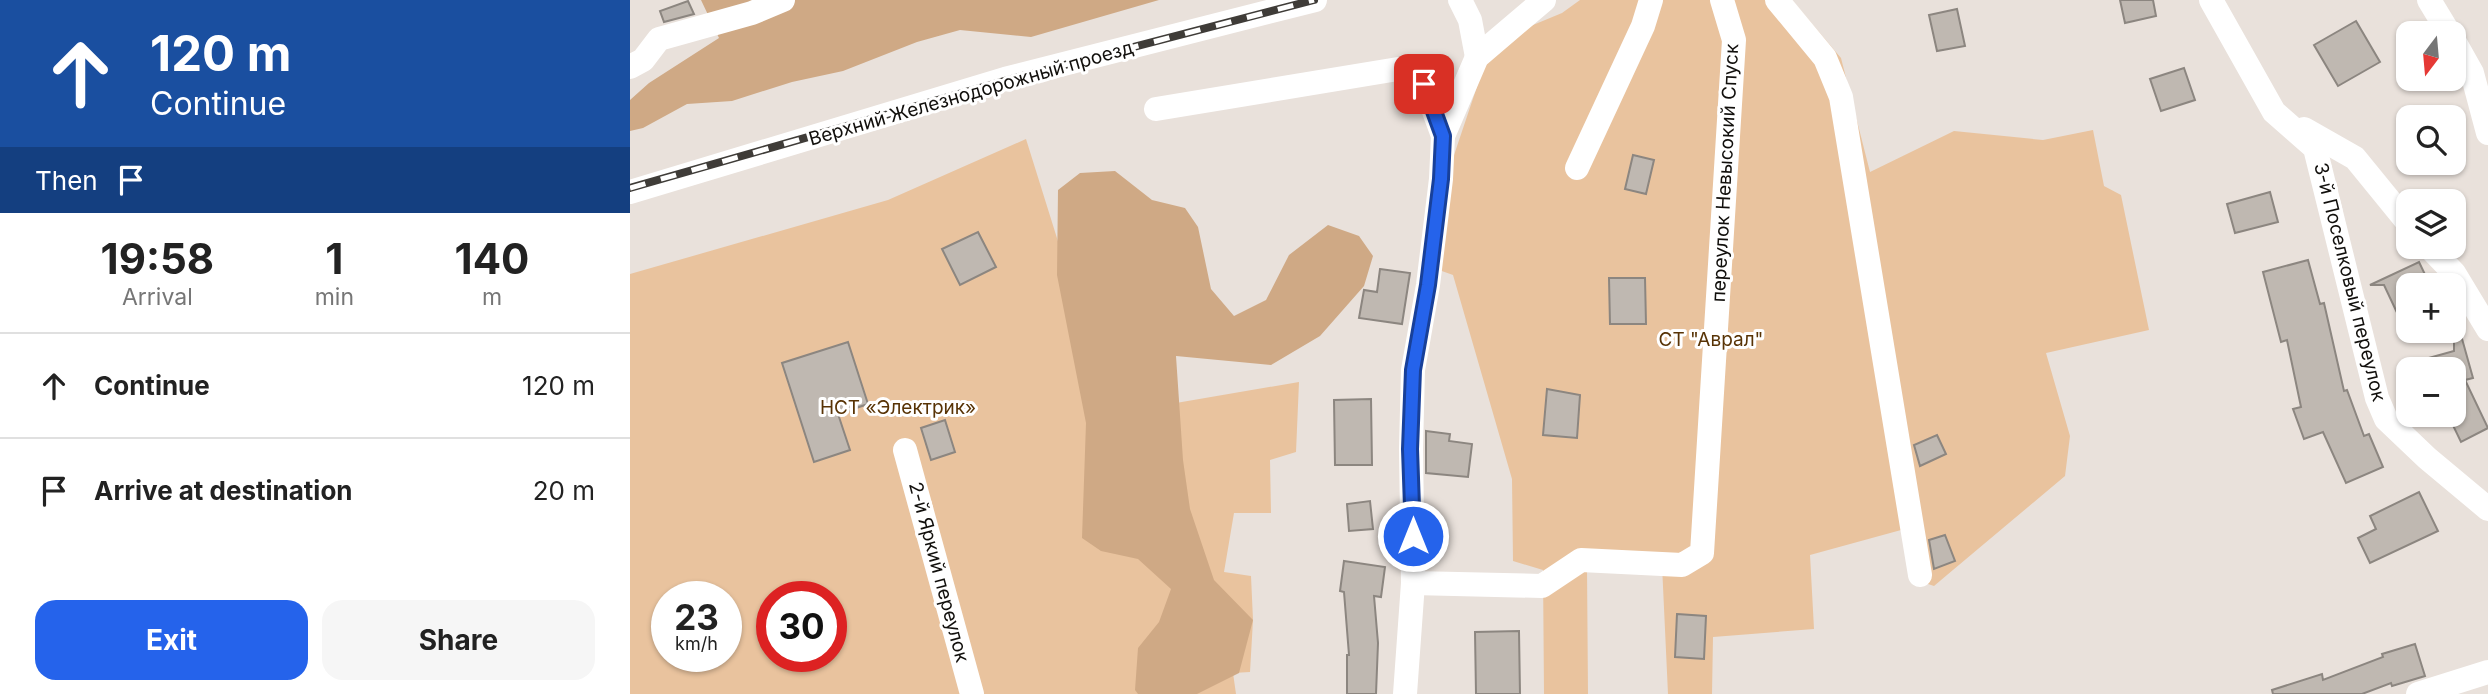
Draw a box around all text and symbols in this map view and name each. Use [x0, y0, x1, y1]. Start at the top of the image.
north arrow [2396, 21, 2466, 91]
map controls [2396, 21, 2466, 427]
text: 120 m [150, 24, 291, 83]
icon: ahead [35, 28, 126, 119]
street label: Верхний Железнодорожный проезд [806, 36, 1136, 150]
street label: переулок Невысокий Спуск [1707, 42, 1743, 303]
pin [1394, 54, 1454, 114]
icon: arrive [1405, 65, 1443, 103]
text: Continue [150, 84, 286, 123]
button: search [2396, 105, 2466, 175]
street label: 3-й Поселковый переулок [2309, 160, 2391, 404]
icon: arrive [112, 161, 150, 199]
text: Then [35, 165, 98, 196]
button: layers [2396, 189, 2466, 259]
text: 19:58 [101, 233, 214, 284]
text: 1 [325, 233, 343, 284]
text: 140 [455, 233, 529, 284]
button: + [2396, 273, 2466, 343]
text: Arrival [122, 283, 193, 311]
text: min [315, 283, 354, 311]
text: m [482, 283, 502, 311]
park label: СТ "Аврал" [1659, 328, 1763, 351]
button: − [2396, 357, 2466, 427]
icon: ahead [35, 367, 73, 405]
text: Continue [94, 370, 210, 401]
text: 120 m [522, 370, 595, 401]
park label: НСТ «Электрик» [820, 396, 976, 419]
icon: arrive [35, 472, 73, 510]
text: Arrive at destination [94, 475, 353, 506]
text: 20 m [533, 475, 595, 506]
street label: 2-й Яркий переулок [904, 479, 974, 665]
position arrow [1376, 499, 1450, 573]
speed limit sign: 30 [756, 581, 847, 672]
text: 23 [674, 596, 719, 638]
button: Exit [35, 600, 308, 680]
button: Share [322, 600, 595, 680]
text: km/h [675, 633, 718, 654]

